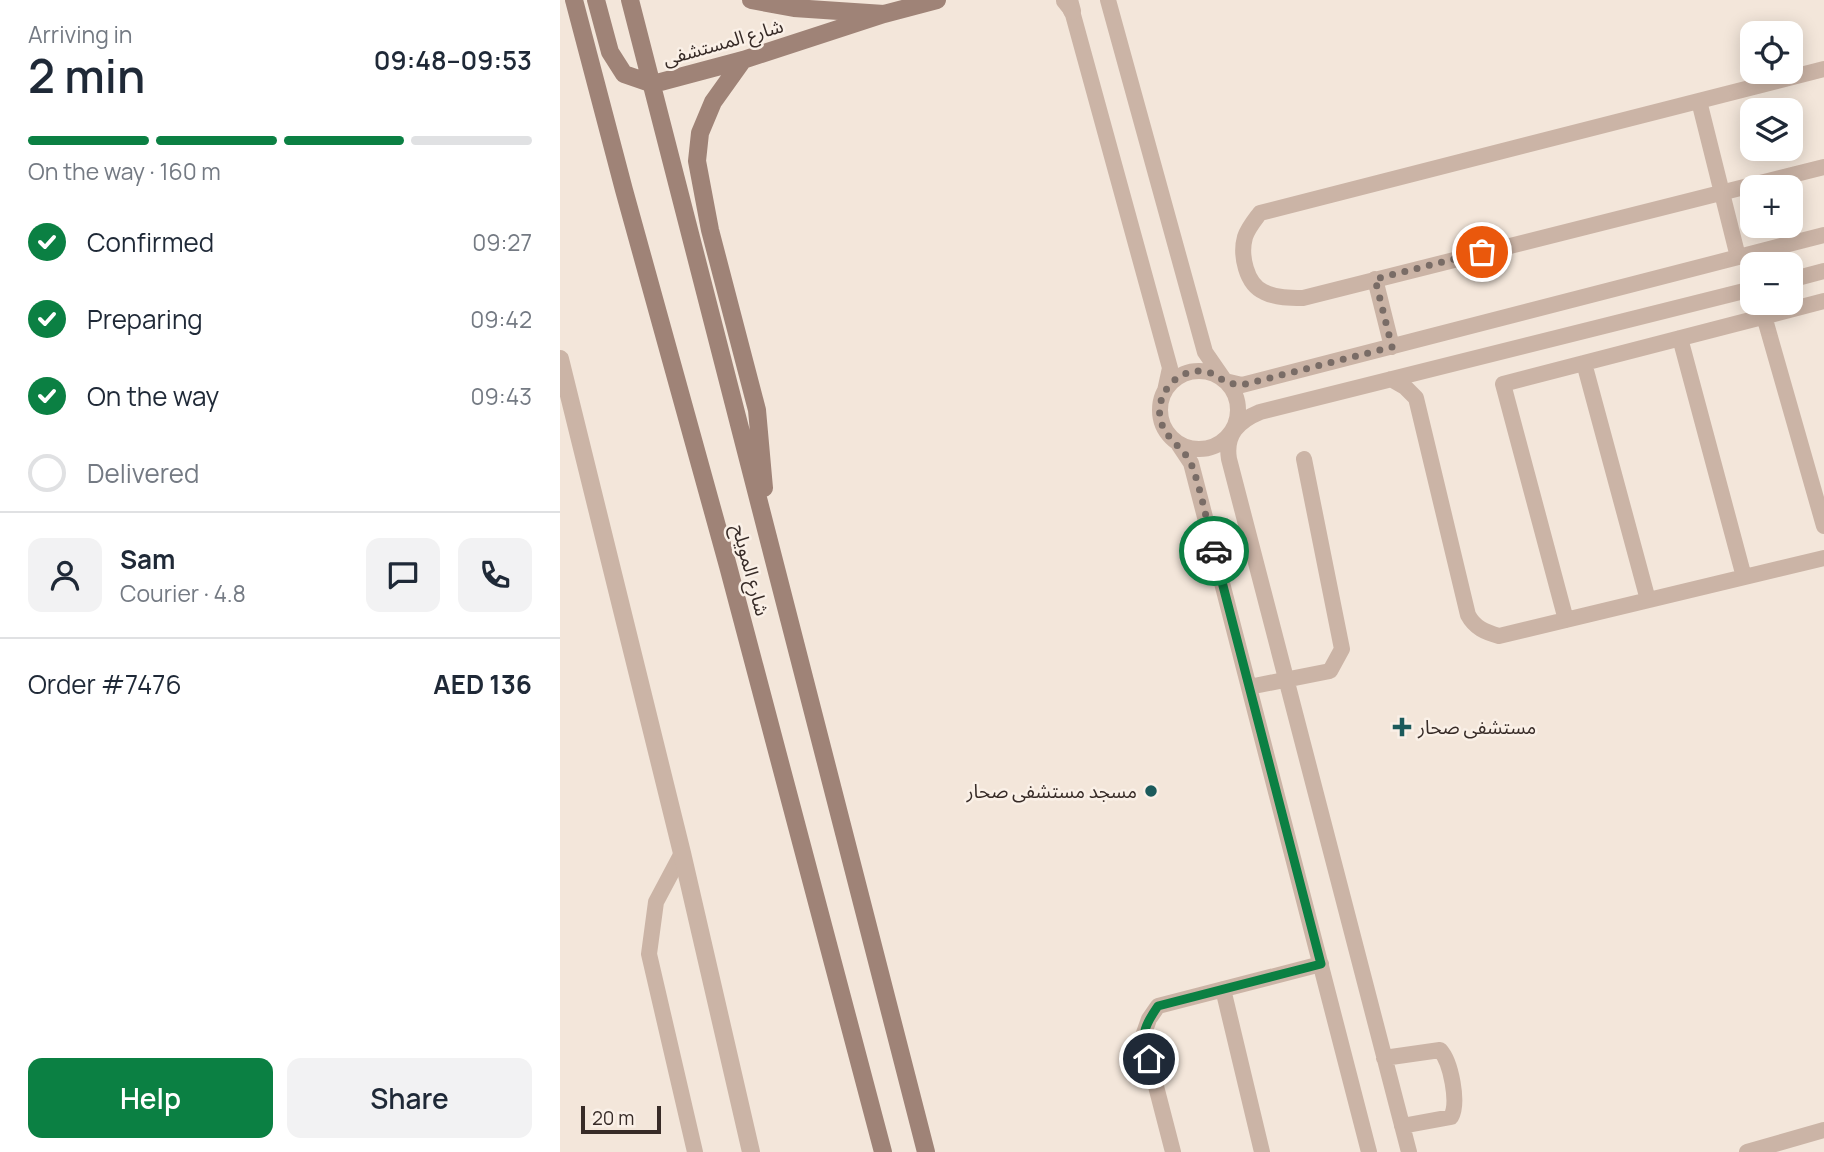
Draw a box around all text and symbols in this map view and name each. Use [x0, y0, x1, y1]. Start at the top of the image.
street label: شارع المستشفى [660, 12, 786, 73]
text: Arriving in [28, 18, 133, 50]
map controls [1740, 21, 1803, 315]
button: locate [1740, 21, 1803, 84]
text: 09:48–09:53 [374, 42, 532, 78]
text: 2 min [28, 44, 145, 107]
button: layers [1740, 98, 1803, 161]
text: On the way · 160 m [28, 155, 221, 187]
button: + [1740, 175, 1803, 238]
pin [1452, 222, 1512, 282]
icon: check [28, 223, 66, 261]
text: Confirmed [87, 224, 214, 260]
text: 09:27 [472, 226, 532, 258]
icon: bag [1463, 233, 1501, 271]
button: − [1740, 252, 1803, 315]
icon: check [28, 300, 66, 338]
text: Preparing [87, 301, 203, 337]
text: 09:42 [470, 303, 532, 335]
icon: check [28, 377, 66, 415]
text: On the way [87, 378, 219, 414]
text: 09:43 [471, 380, 532, 412]
text: Delivered [87, 455, 199, 491]
courier [1179, 516, 1249, 586]
street label: شارع المويلح [724, 521, 776, 619]
icon: car [1195, 532, 1233, 570]
button: person [28, 538, 102, 612]
button: chat [366, 538, 440, 612]
button: phone [458, 538, 532, 612]
text: Sam [120, 541, 175, 577]
text: Courier · 4.8 [120, 577, 246, 609]
text: Order #7476 [28, 666, 182, 702]
text: AED 136 [433, 666, 532, 702]
place label: مستشفى صحار [1417, 714, 1536, 740]
marker: مستشفى صحار [1392, 717, 1412, 737]
place label: مسجد مستشفى صحار [966, 778, 1137, 804]
marker: مسجد مستشفى صحار [1143, 783, 1159, 799]
pin [1119, 1029, 1179, 1089]
icon: home [1130, 1040, 1168, 1078]
button: Help [28, 1058, 273, 1138]
button: Share [287, 1058, 532, 1138]
scale bar [581, 1103, 662, 1135]
text: 20 m [592, 1105, 634, 1131]

